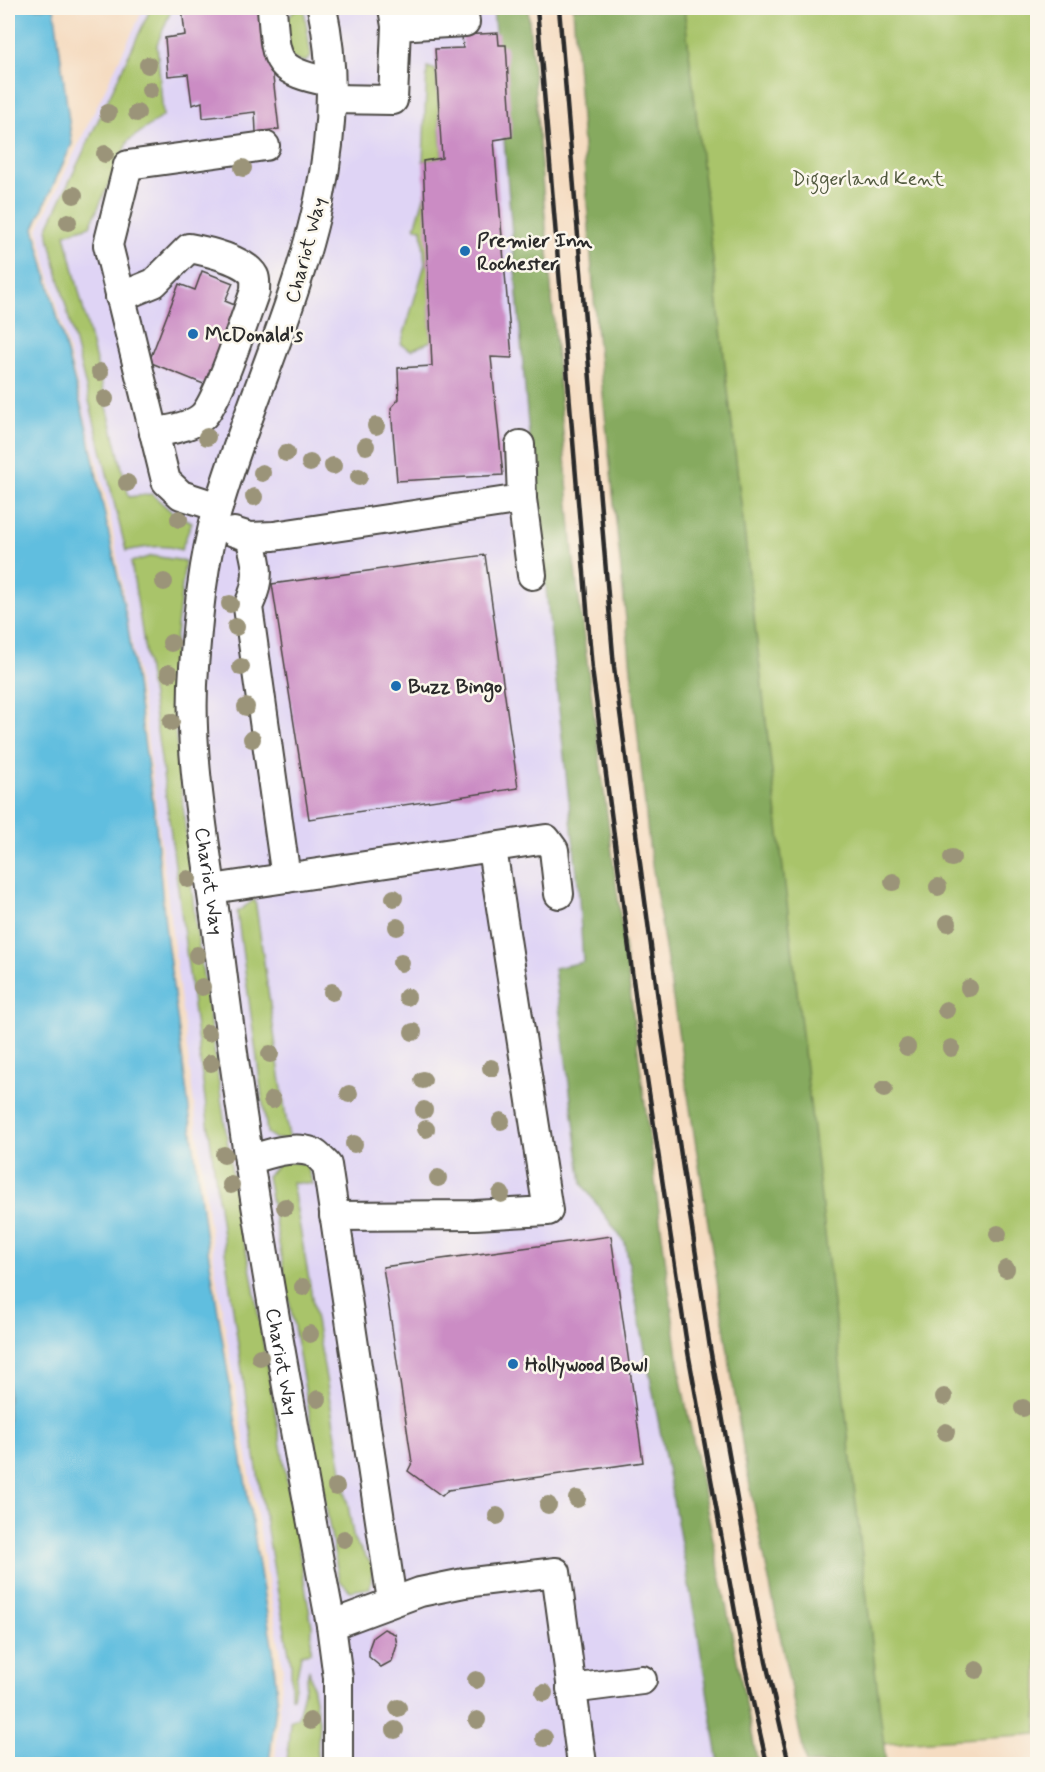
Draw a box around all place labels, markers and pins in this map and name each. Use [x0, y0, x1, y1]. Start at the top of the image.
place label: Premier Inn Rochester [477, 228, 593, 278]
marker: Premier Inn Rochester [458, 244, 472, 258]
place label: McDonald's [205, 322, 303, 349]
marker: McDonald's [186, 327, 200, 341]
place label: Buzz Bingo [408, 674, 502, 703]
marker: Buzz Bingo [389, 679, 403, 693]
place label: Hollywood Bowl [525, 1352, 647, 1379]
marker: Hollywood Bowl [506, 1357, 520, 1371]

